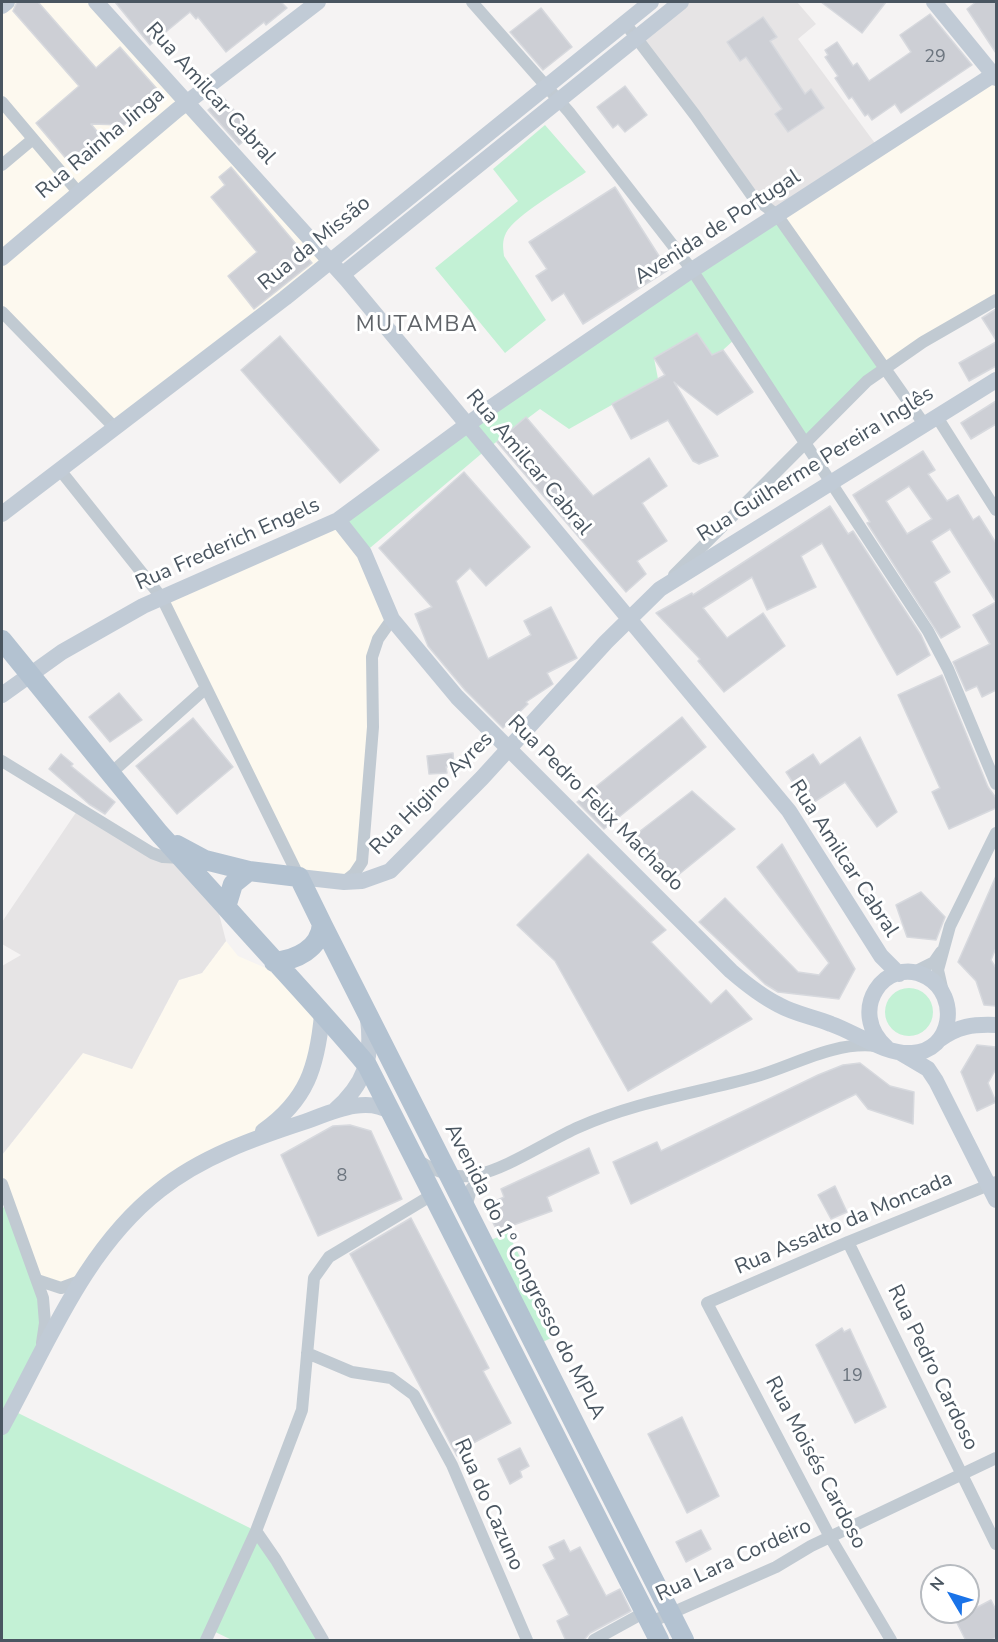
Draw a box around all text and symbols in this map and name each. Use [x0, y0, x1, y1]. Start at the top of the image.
street label: Rua Amilcar Cabral [140, 18, 280, 170]
house number: 29 [924, 47, 946, 69]
street label: Rua Rainha Jinga [32, 83, 170, 205]
street label: Avenida de Portugal [630, 165, 806, 291]
street label: Rua da Missão [254, 191, 376, 297]
district label: MUTAMBA [356, 313, 478, 339]
street label: Rua Guilherme Pereira Inglês [693, 382, 939, 548]
street label: Rua Amilcar Cabral [460, 385, 596, 541]
street label: Rua Frederich Engels [132, 493, 324, 597]
street label: Rua Pedro Felix Machado [502, 711, 688, 897]
street label: Rua Higino Ayres [365, 727, 499, 861]
street label: Rua Amilcar Cabral [783, 776, 903, 942]
street label: Avenida do 1º Congresso do MPLA [438, 1120, 610, 1424]
house number: 8 [337, 1166, 347, 1188]
street label: Rua Assalto da Moncada [732, 1167, 956, 1281]
street label: Rua Pedro Cardoso [881, 1281, 983, 1455]
house number: 19 [841, 1366, 863, 1388]
street label: Rua Moisés Cardoso [759, 1372, 871, 1554]
street label: Rua do Cazuno [448, 1435, 528, 1575]
street label: Rua Lara Cordeiro [652, 1514, 816, 1608]
north arrow [920, 1564, 980, 1624]
text: N [925, 1573, 950, 1596]

